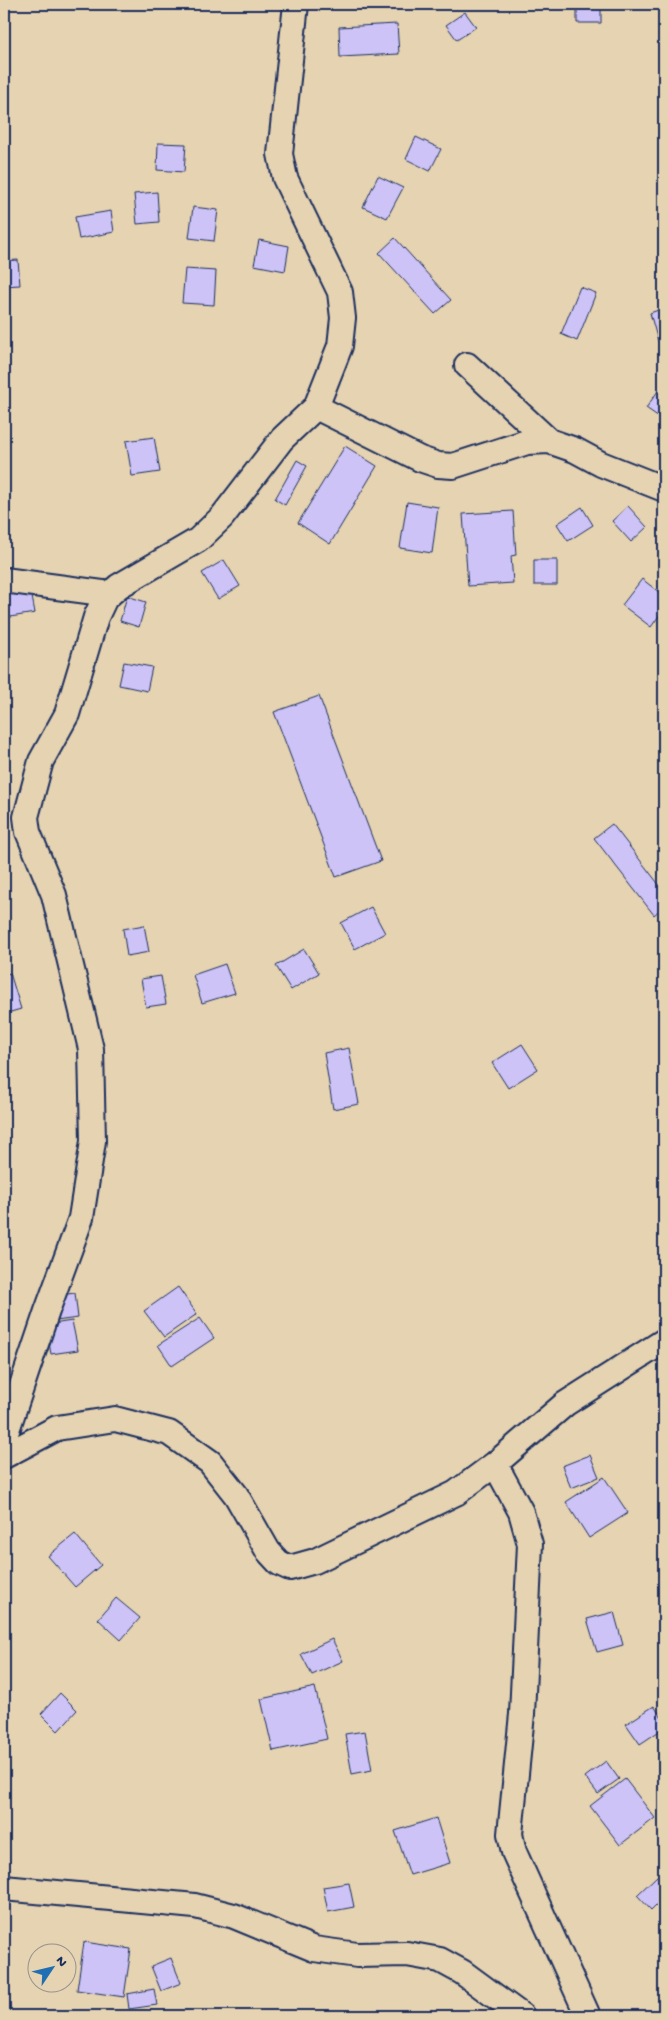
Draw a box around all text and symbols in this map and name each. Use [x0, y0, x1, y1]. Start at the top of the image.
north arrow [28, 1942, 78, 1992]
text: N [51, 1953, 70, 1971]

